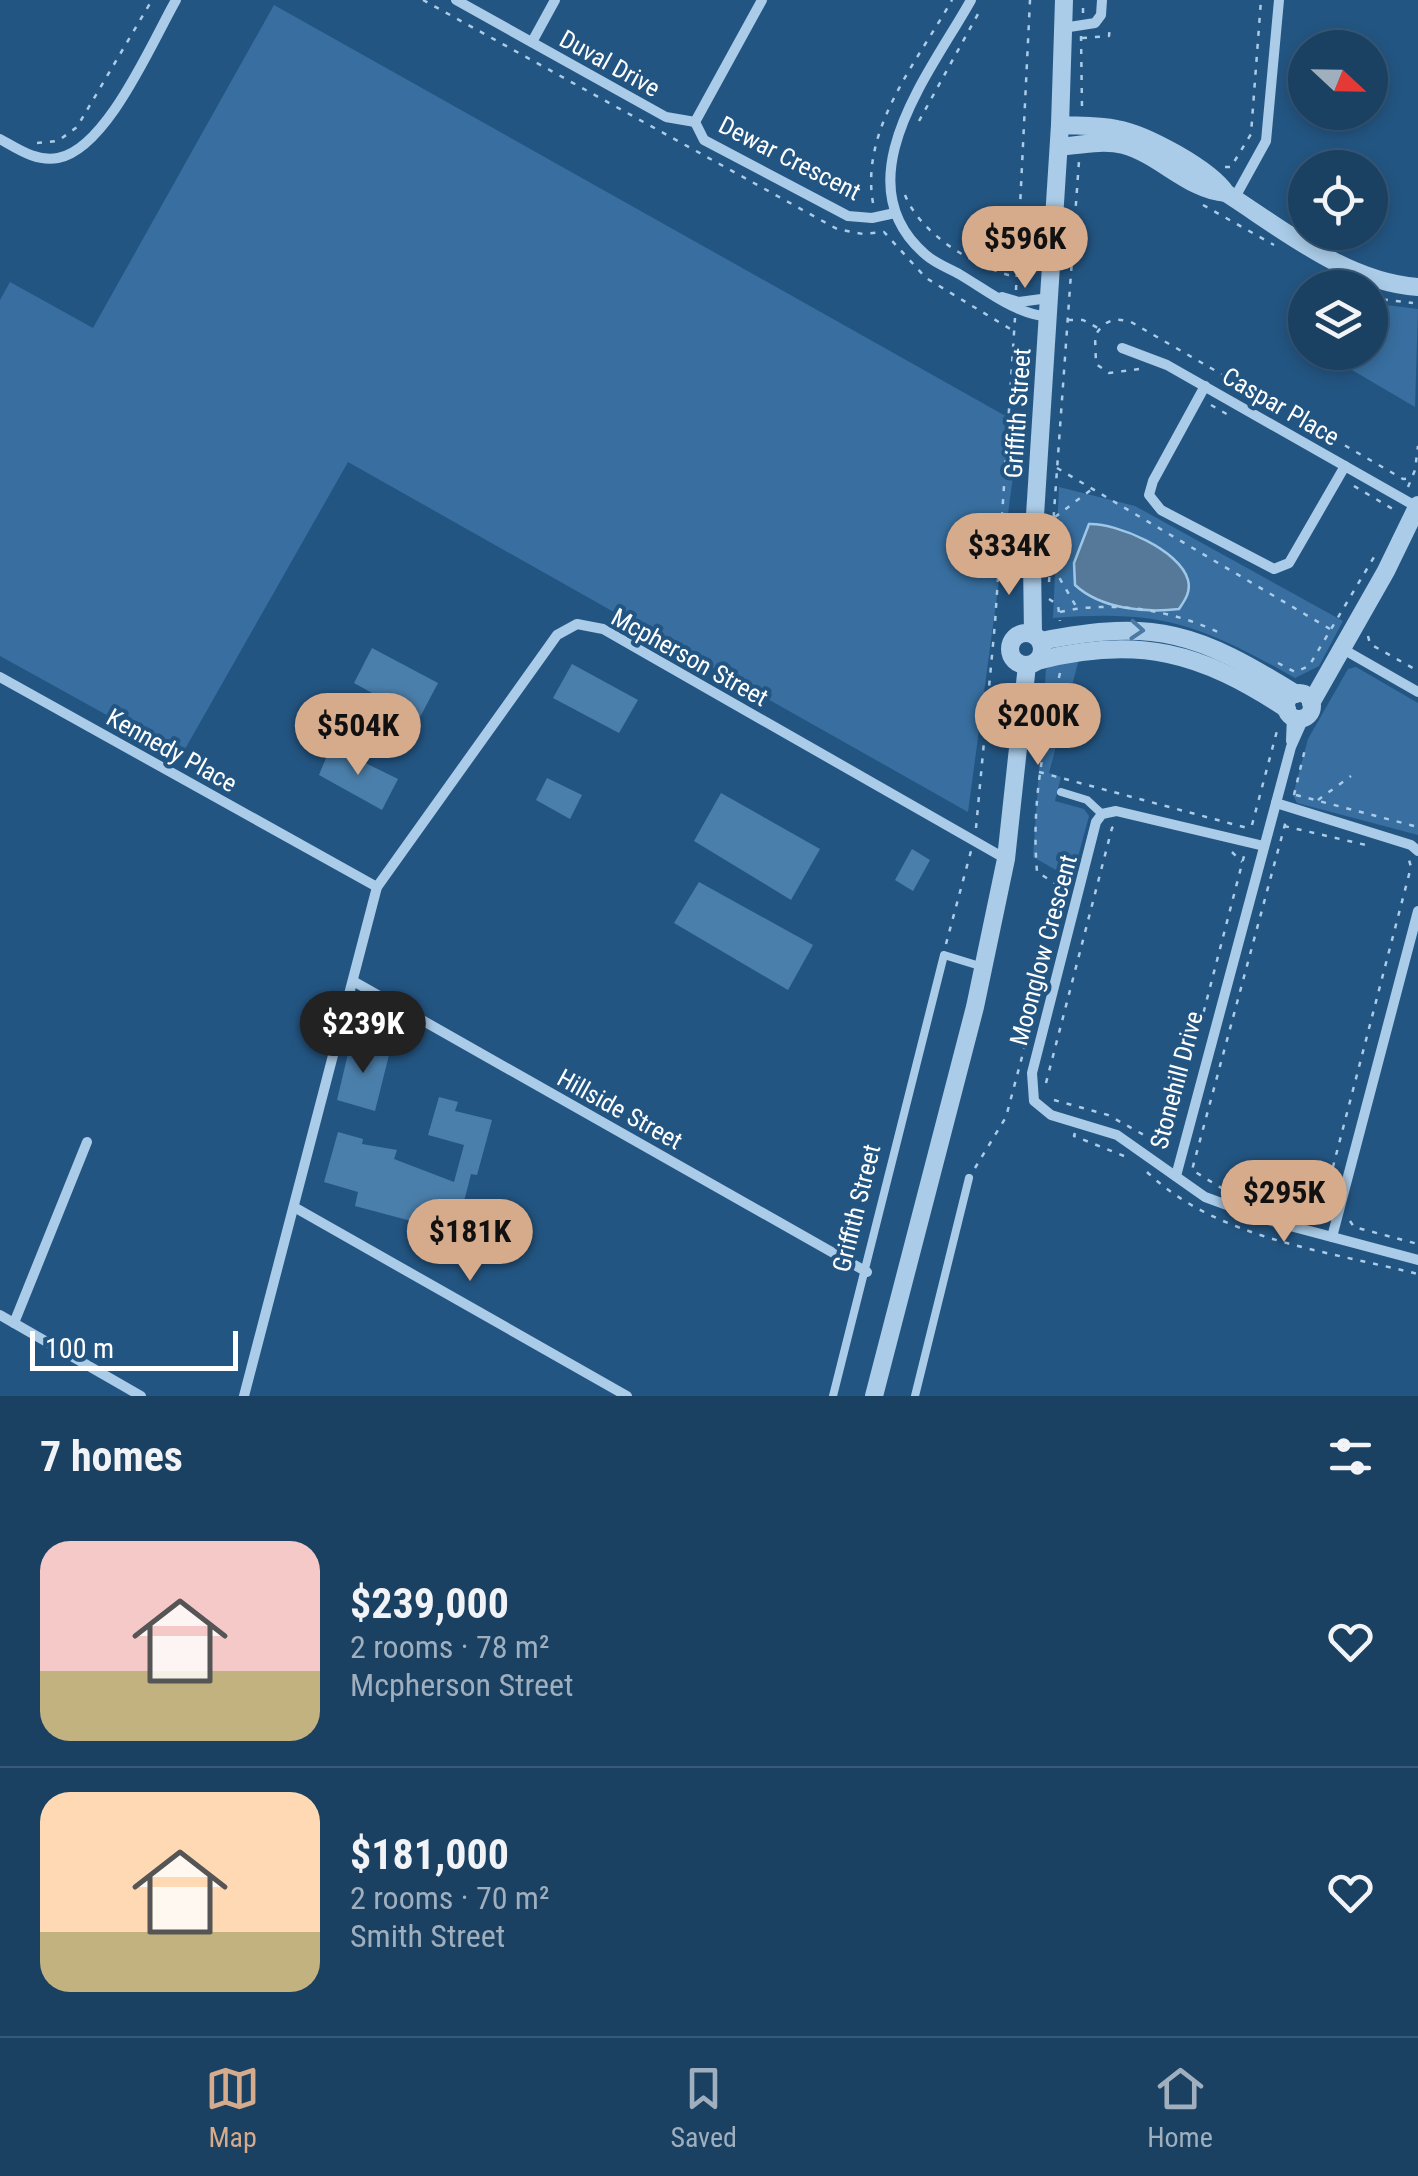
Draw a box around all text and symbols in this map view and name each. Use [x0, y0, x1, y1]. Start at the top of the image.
street label: Duval Drive [555, 24, 665, 103]
north arrow [1288, 30, 1388, 130]
map controls [1288, 30, 1388, 370]
street label: Dewar Crescent [714, 110, 865, 207]
button: locate [1288, 150, 1388, 250]
pin: $596K [955, 206, 1095, 291]
text: $596K [984, 219, 1066, 257]
button: layers [1288, 270, 1388, 370]
street label: Griffith Street [998, 347, 1037, 479]
street label: Caspar Place [1217, 361, 1344, 452]
pin: $334K [939, 513, 1079, 598]
text: $334K [968, 526, 1050, 564]
street label: Mcpherson Street [606, 602, 773, 712]
one-way arrow [1130, 619, 1146, 640]
pin: $200K [968, 683, 1108, 768]
pin: $504K [288, 693, 428, 778]
text: $200K [997, 696, 1079, 734]
street label: Kennedy Place [102, 703, 242, 798]
text: $504K [317, 706, 399, 744]
street label: Moonglow Crescent [1004, 852, 1083, 1049]
pin: $239K [293, 991, 433, 1076]
text: $239K [322, 1004, 404, 1042]
street label: Stonehill Drive [1144, 1008, 1209, 1152]
street label: Hillside Street [552, 1063, 687, 1156]
street label: Griffith Street [827, 1141, 886, 1275]
pin: $295K [1214, 1160, 1354, 1245]
text: $295K [1243, 1173, 1325, 1211]
pin: $181K [400, 1199, 540, 1284]
text: $181K [429, 1212, 511, 1250]
scale bar [30, 1326, 238, 1370]
text: 100 m [45, 1332, 114, 1365]
icon: filters [1323, 1429, 1378, 1484]
text: 7 homes [40, 1432, 183, 1481]
text: $239,000 [350, 1579, 509, 1628]
icon: home [120, 1581, 240, 1701]
icon: heart [1323, 1614, 1378, 1669]
text: 2 rooms · 78 m² [350, 1628, 549, 1666]
text: Mcpherson Street [350, 1666, 573, 1704]
text: $181,000 [350, 1830, 509, 1879]
icon: home [120, 1832, 240, 1952]
icon: heart [1323, 1865, 1378, 1920]
text: 2 rooms · 70 m² [350, 1879, 549, 1917]
text: Smith Street [350, 1917, 505, 1955]
tab: Map [205, 2061, 260, 2154]
tab: Saved [670, 2061, 737, 2154]
tab: Home [1147, 2061, 1213, 2154]

